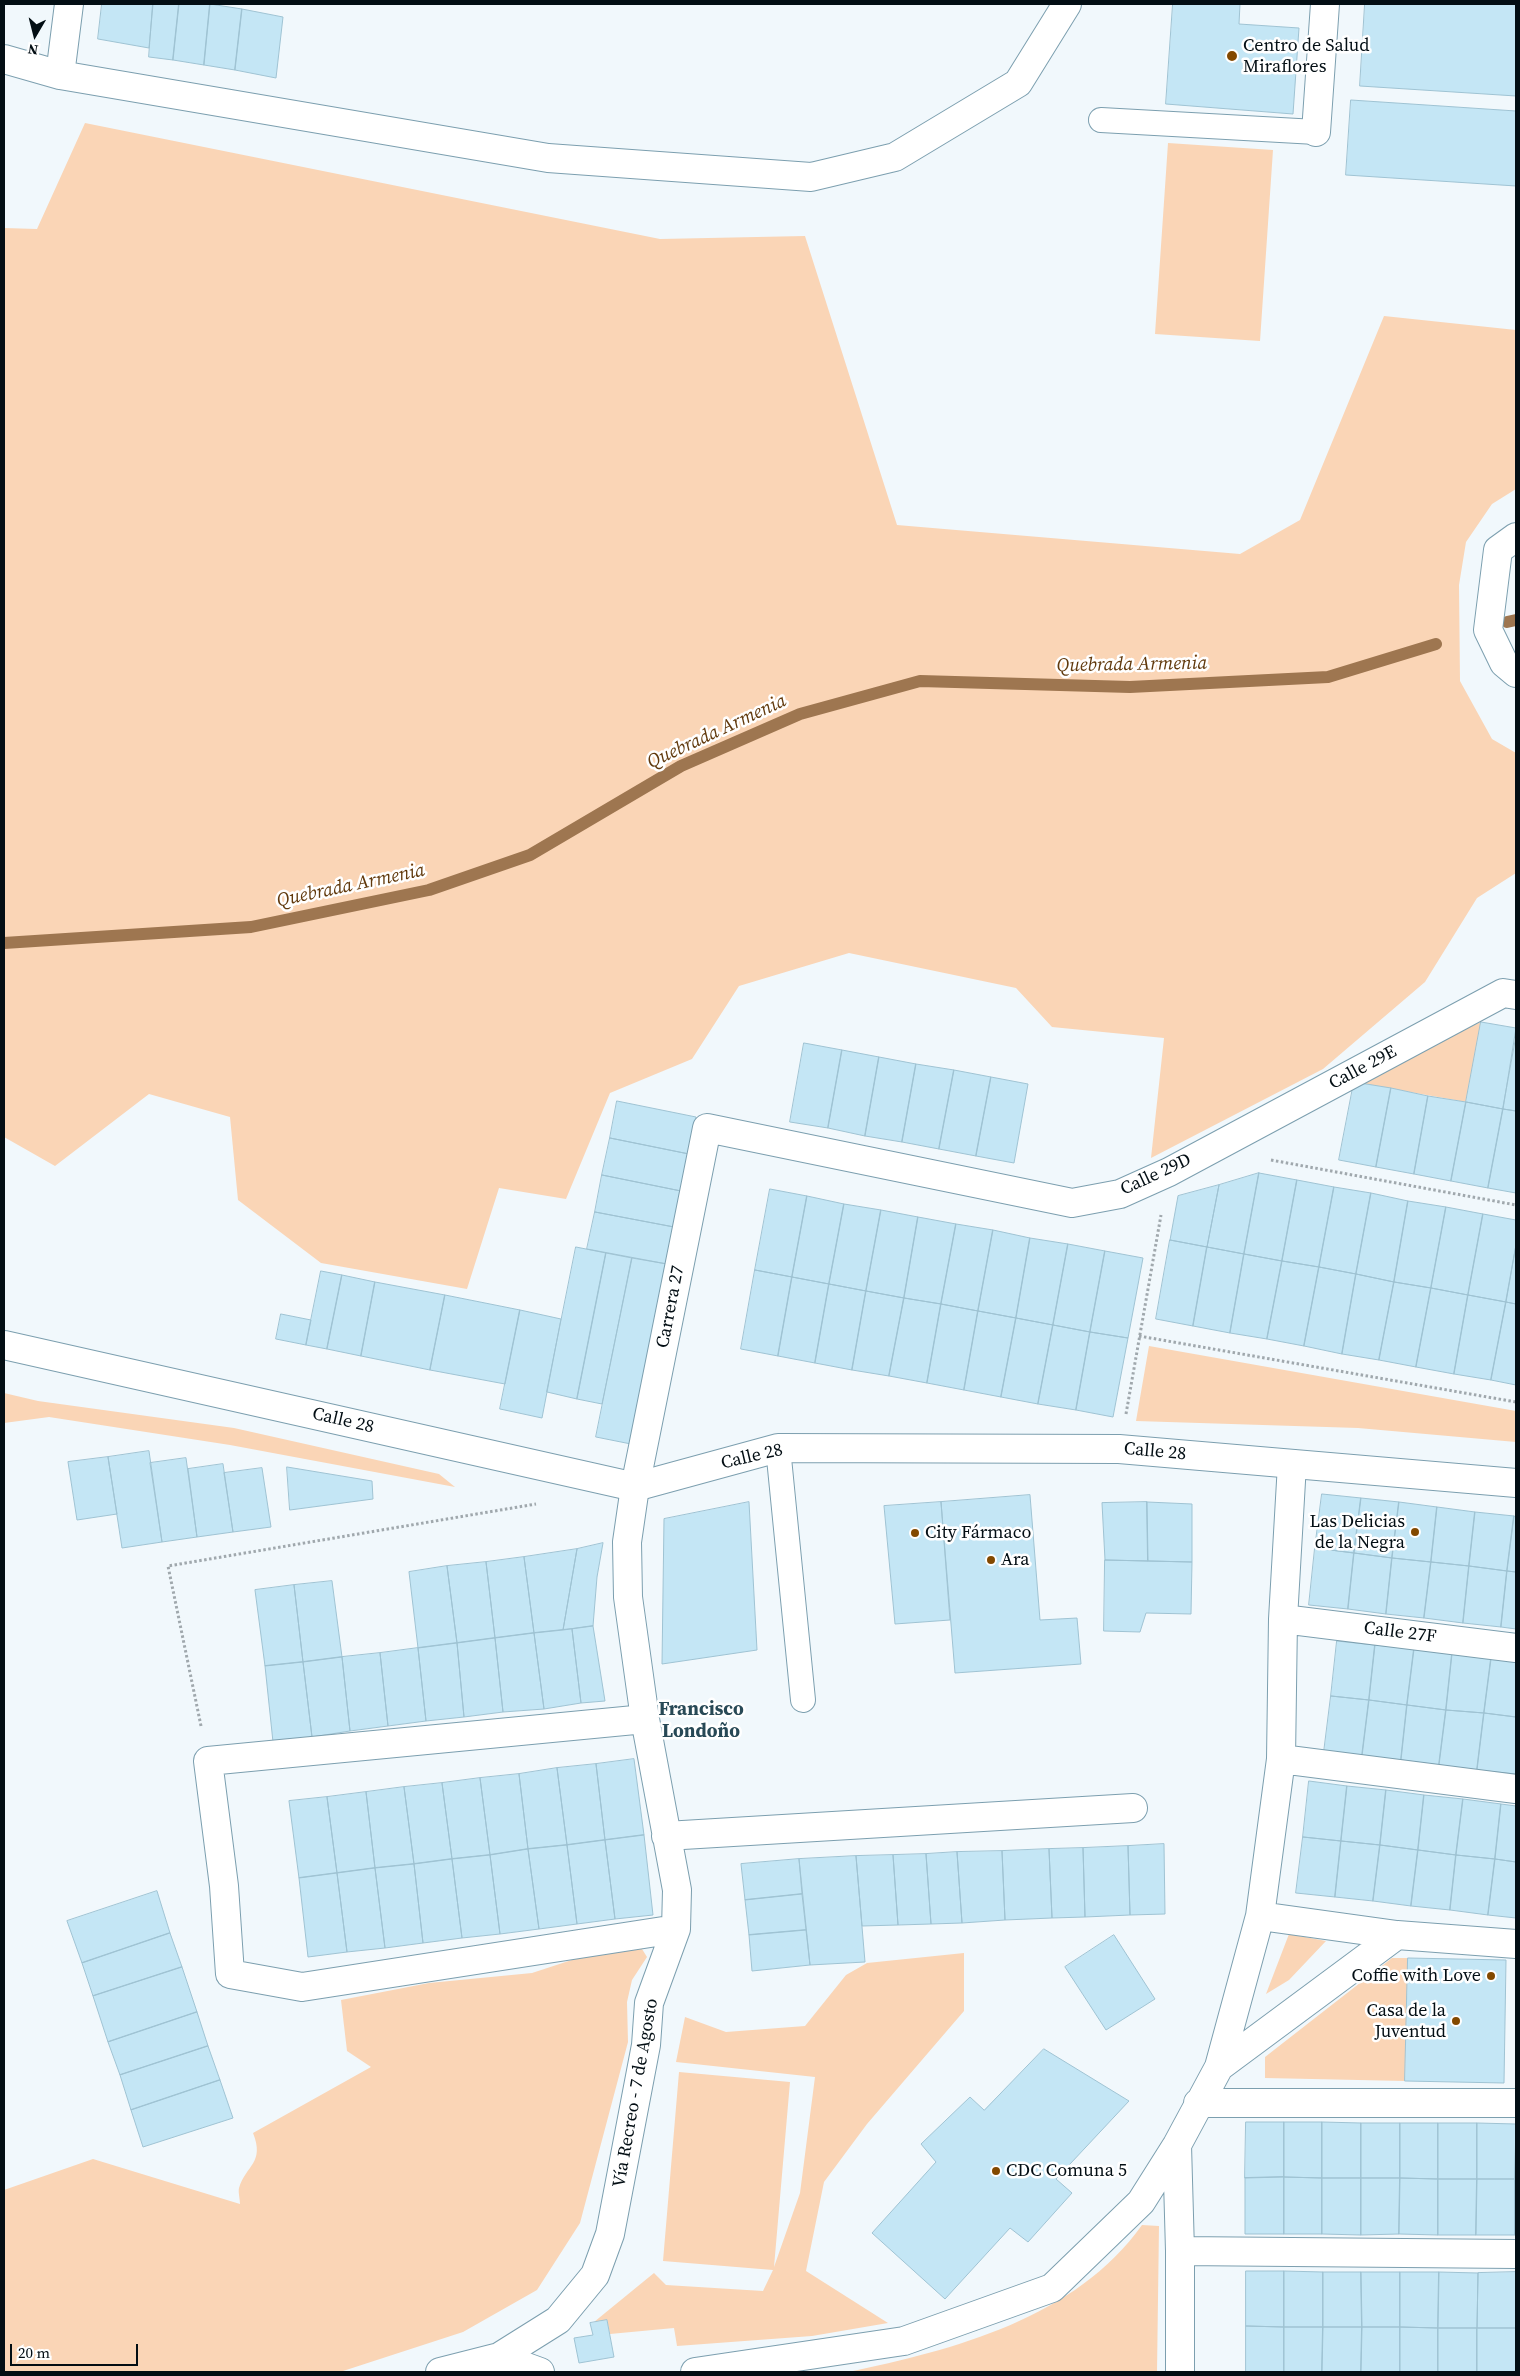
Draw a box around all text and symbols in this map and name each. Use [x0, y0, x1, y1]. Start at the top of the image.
north arrow [10, 10, 60, 60]
place label: Centro de Salud Miraflores [1243, 35, 1369, 78]
text: N [26, 39, 39, 60]
marker: Centro de Salud Miraflores [1225, 49, 1239, 63]
water label: Quebrada Armenia [1056, 652, 1208, 678]
water label: Quebrada Armenia [644, 690, 790, 774]
water label: Quebrada Armenia [275, 859, 427, 913]
street label: Calle 29E [1325, 1041, 1401, 1095]
street label: Calle 29D [1117, 1149, 1195, 1201]
street label: Carrera 27 [652, 1264, 690, 1350]
street label: Calle 28 [310, 1403, 376, 1439]
street label: Calle 28 [719, 1439, 785, 1475]
street label: Calle 28 [1123, 1439, 1187, 1465]
place label: Las Delicias de la Negra [1309, 1511, 1405, 1554]
place label: City Fármaco [925, 1522, 1031, 1544]
marker: Las Delicias de la Negra [1409, 1526, 1421, 1538]
marker: City Fármaco [909, 1527, 921, 1539]
place label: Ara [1001, 1549, 1030, 1571]
marker: Ara [985, 1554, 997, 1566]
street label: Calle 27F [1362, 1618, 1438, 1648]
district label: Francisco Londoño [658, 1699, 744, 1743]
place label: Coffie with Love [1351, 1965, 1481, 1987]
marker: Coffie with Love [1485, 1970, 1497, 1982]
street label: Vía Recreo - 7 de Agosto [609, 1997, 663, 2189]
place label: Casa de la Juventud [1366, 2000, 1446, 2042]
marker: Casa de la Juventud [1450, 2015, 1462, 2027]
place label: CDC Comuna 5 [1006, 2160, 1127, 2182]
marker: CDC Comuna 5 [990, 2165, 1002, 2177]
scale bar [12, 2334, 140, 2366]
text: 20 m [18, 2342, 50, 2363]

